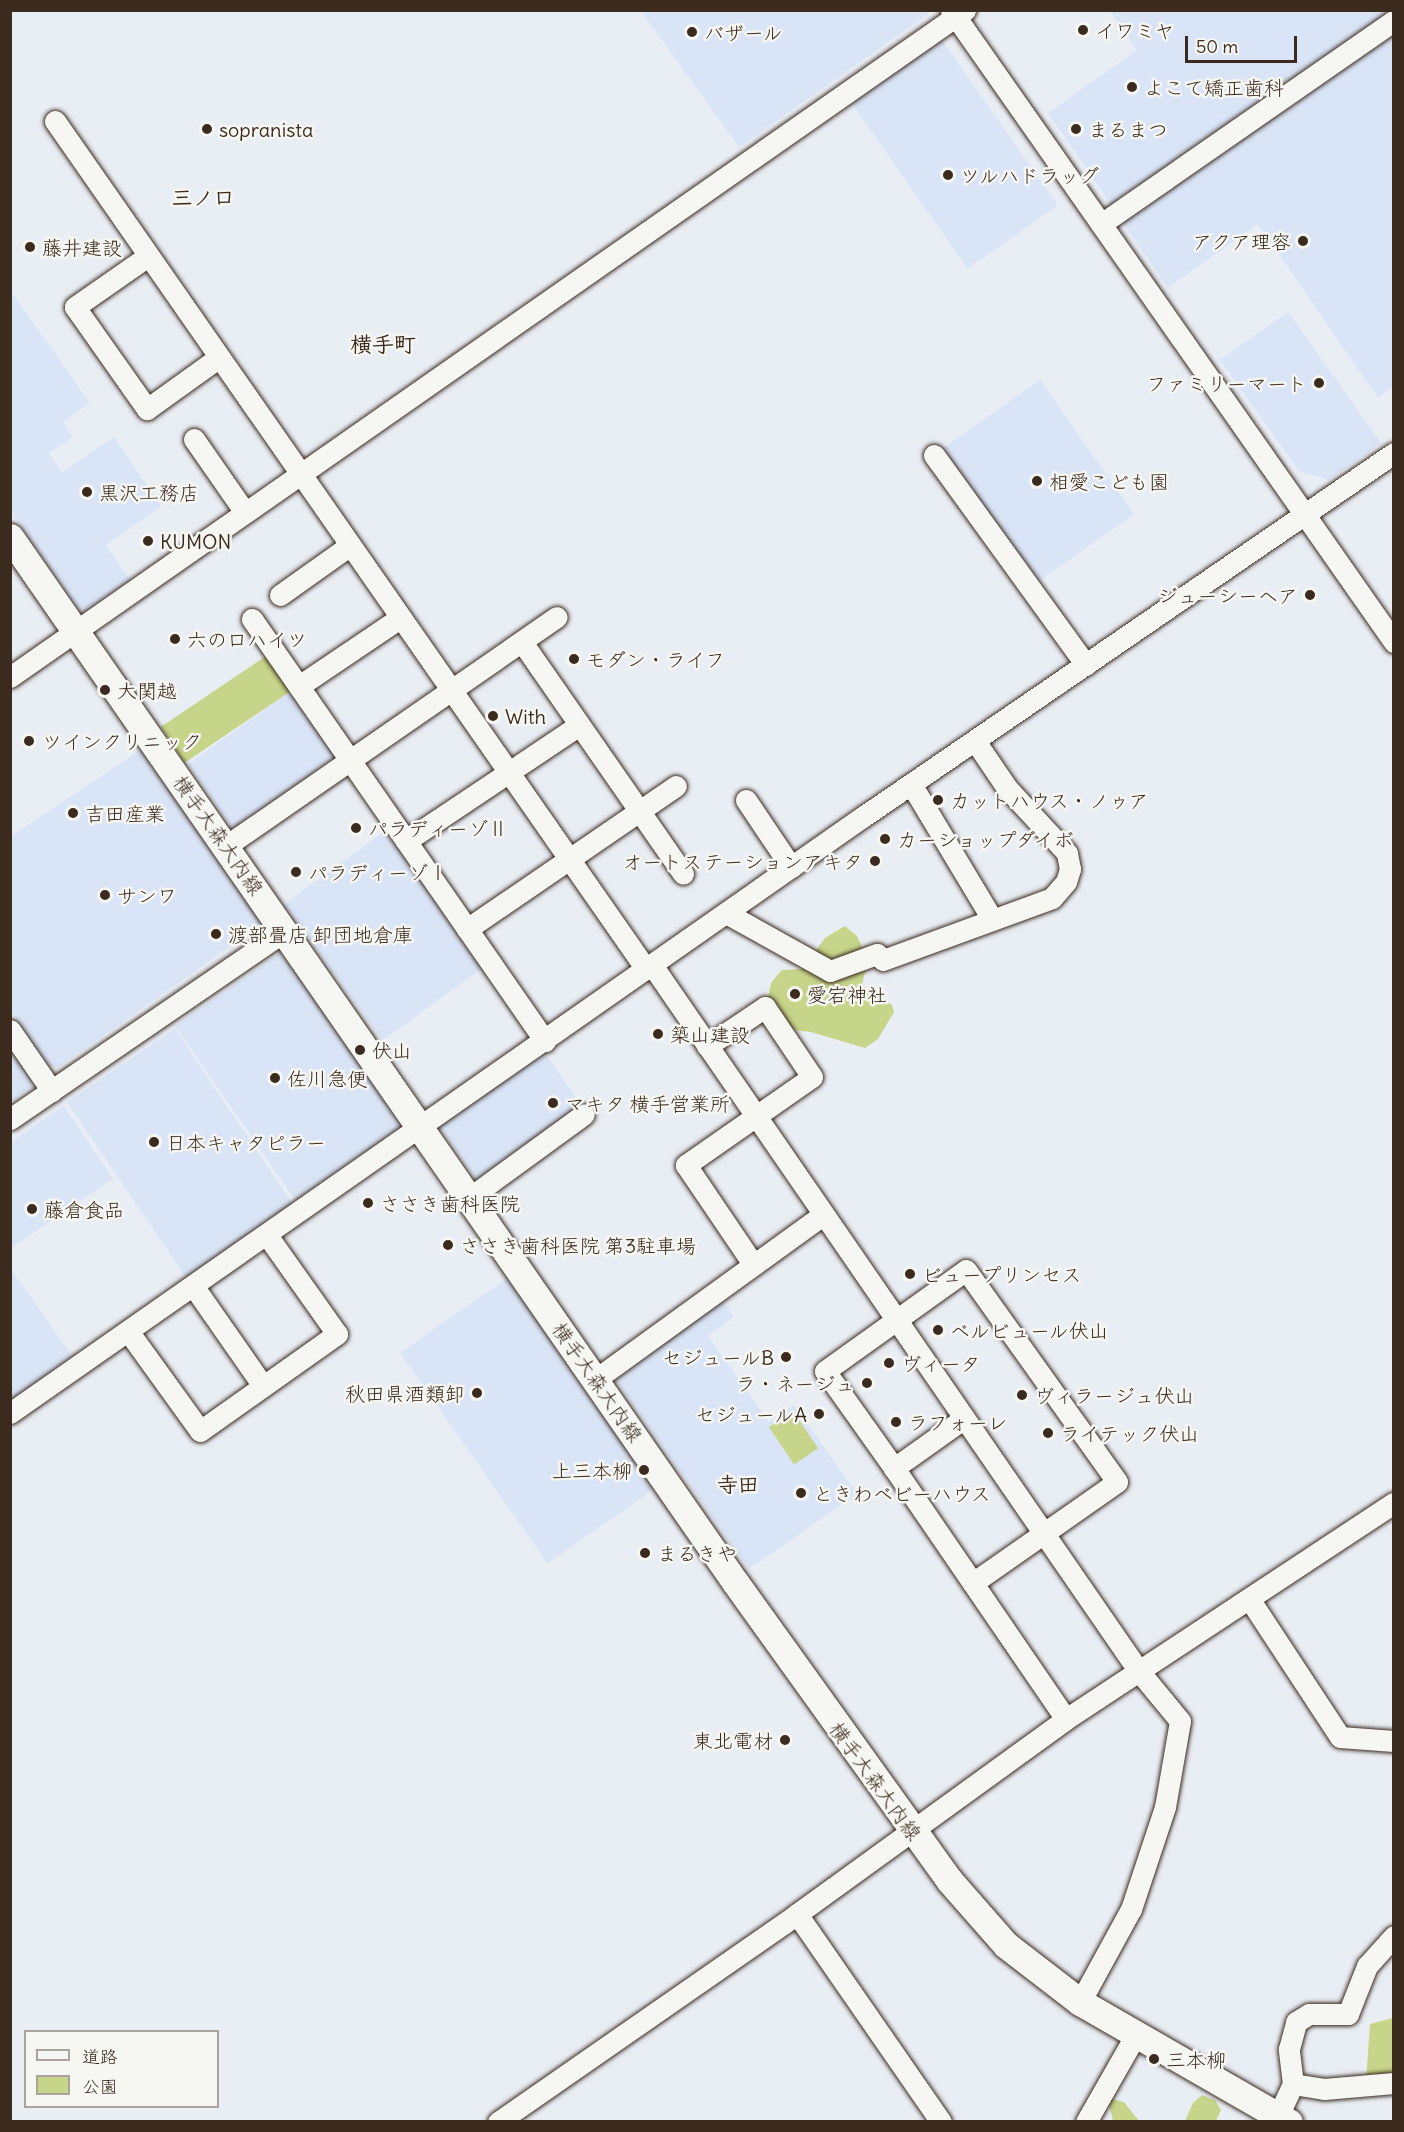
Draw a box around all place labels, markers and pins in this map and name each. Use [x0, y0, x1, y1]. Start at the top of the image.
place label: イワミヤ [1095, 18, 1175, 42]
place label: バザール [704, 20, 784, 44]
marker: イワミヤ [1076, 23, 1090, 37]
marker: バザール [685, 25, 699, 39]
place label: よこて矯正歯科 [1144, 75, 1284, 99]
marker: よこて矯正歯科 [1125, 80, 1139, 94]
place label: sopranista [219, 117, 313, 141]
place label: まるまつ [1088, 117, 1168, 141]
marker: sopranista [200, 122, 214, 136]
marker: まるまつ [1069, 122, 1083, 136]
place label: ツルハドラッグ [960, 163, 1100, 187]
marker: ツルハドラッグ [941, 168, 955, 182]
place label: アクア理容 [1191, 229, 1291, 253]
marker: アクア理容 [1296, 234, 1310, 248]
place label: 藤井建設 [42, 235, 122, 259]
marker: 藤井建設 [23, 240, 37, 254]
place label: ファミリーマート [1147, 371, 1307, 395]
marker: ファミリーマート [1312, 376, 1326, 390]
place label: 相愛こども園 [1049, 469, 1169, 493]
marker: 相愛こども園 [1030, 474, 1044, 488]
place label: 黒沢工務店 [99, 480, 199, 504]
marker: 黒沢工務店 [80, 485, 94, 499]
place label: KUMON [160, 529, 231, 553]
marker: KUMON [141, 534, 155, 548]
place label: ジューシーヘア [1158, 583, 1298, 607]
marker: ジューシーヘア [1303, 588, 1317, 602]
place label: 六の口ハイツ [187, 627, 307, 651]
marker: 六の口ハイツ [168, 632, 182, 646]
place label: モダン・ライフ [586, 647, 726, 671]
marker: モダン・ライフ [567, 652, 581, 666]
place label: 大関越 [117, 678, 177, 702]
marker: 大関越 [98, 683, 112, 697]
place label: With [505, 704, 546, 728]
marker: With [486, 709, 500, 723]
place label: ツインクリニック [42, 729, 202, 753]
marker: ツインクリニック [20, 732, 38, 750]
place label: カットハウス・ノゥア [950, 788, 1150, 812]
marker: カットハウス・ノゥア [931, 793, 945, 807]
place label: 吉田産業 [85, 801, 165, 825]
marker: 吉田産業 [66, 806, 80, 820]
place label: パラディーゾⅡ [368, 816, 508, 840]
marker: パラディーゾⅡ [349, 821, 363, 835]
place label: カーショップダイボ [897, 827, 1077, 851]
marker: カーショップダイボ [878, 832, 892, 846]
place label: オートステーションアキタ [623, 849, 863, 873]
marker: オートステーションアキタ [868, 854, 882, 868]
place label: パラディーゾⅠ [308, 860, 448, 884]
marker: パラディーゾⅠ [289, 865, 303, 879]
place label: サンワ [117, 883, 177, 907]
marker: サンワ [98, 888, 112, 902]
place label: 渡部畳店 卸団地倉庫 [228, 922, 413, 946]
marker: 渡部畳店 卸団地倉庫 [209, 927, 223, 941]
place label: 愛宕神社 [807, 982, 887, 1006]
marker: 愛宕神社 [788, 987, 802, 1001]
place label: 築山建設 [670, 1022, 750, 1046]
marker: 築山建設 [651, 1027, 665, 1041]
place label: 伏山 [372, 1038, 412, 1062]
marker: 伏山 [353, 1043, 367, 1057]
place label: 佐川急便 [287, 1066, 367, 1090]
marker: 佐川急便 [268, 1071, 282, 1085]
place label: マキタ 横手営業所 [565, 1091, 730, 1115]
marker: マキタ 横手営業所 [546, 1096, 560, 1110]
place label: 日本キャタピラー [166, 1130, 326, 1154]
marker: 日本キャタピラー [147, 1135, 161, 1149]
place label: ささき歯科医院 [380, 1191, 520, 1215]
marker: ささき歯科医院 [361, 1196, 375, 1210]
place label: 藤倉食品 [44, 1197, 124, 1221]
marker: 藤倉食品 [25, 1202, 39, 1216]
place label: ささき歯科医院 第3駐車場 [460, 1233, 696, 1257]
marker: ささき歯科医院 第3駐車場 [441, 1238, 455, 1252]
place label: ビュープリンセス [922, 1262, 1082, 1286]
marker: ビュープリンセス [903, 1267, 917, 1281]
place label: ベルビュール伏山 [950, 1318, 1110, 1342]
marker: ベルビュール伏山 [931, 1323, 945, 1337]
place label: セジュールB [661, 1345, 774, 1369]
marker: セジュールB [779, 1350, 793, 1364]
place label: ヴィータ [901, 1351, 981, 1375]
marker: ヴィータ [882, 1356, 896, 1370]
place label: ラ・ネージュ [736, 1371, 855, 1395]
marker: ラ・ネージュ [860, 1376, 874, 1390]
place label: 秋田県酒類卸 [345, 1381, 465, 1405]
place label: ヴィラージュ伏山 [1034, 1383, 1194, 1407]
marker: 秋田県酒類卸 [470, 1386, 484, 1400]
marker: ヴィラージュ伏山 [1015, 1388, 1029, 1402]
place label: セジュールA [694, 1402, 807, 1426]
marker: セジュールA [812, 1407, 826, 1421]
place label: ラフォーレ [908, 1410, 1008, 1434]
marker: ラフォーレ [889, 1415, 903, 1429]
place label: ライテック伏山 [1060, 1421, 1200, 1445]
marker: ライテック伏山 [1041, 1426, 1055, 1440]
place label: 上三本柳 [552, 1458, 632, 1482]
marker: 上三本柳 [637, 1463, 651, 1477]
place label: ときわベビーハウス [813, 1481, 992, 1505]
marker: ときわベビーハウス [794, 1486, 808, 1500]
place label: まるきや [657, 1541, 737, 1565]
marker: まるきや [638, 1546, 652, 1560]
place label: 東北電材 [693, 1728, 773, 1752]
marker: 東北電材 [778, 1733, 792, 1747]
place label: 三本柳 [1166, 2047, 1226, 2071]
marker: 三本柳 [1147, 2052, 1161, 2066]

